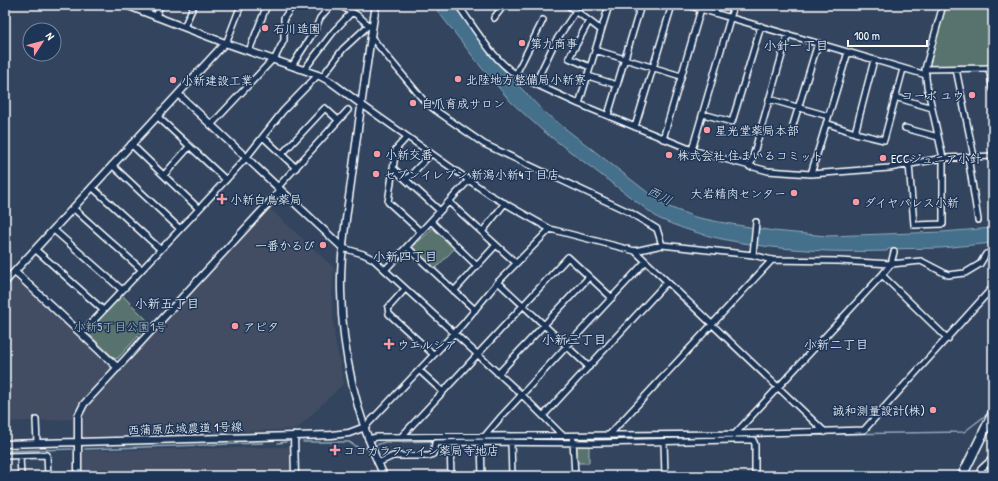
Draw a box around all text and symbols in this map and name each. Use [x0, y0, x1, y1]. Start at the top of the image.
place label: 石川造園 [273, 20, 321, 37]
north arrow [22, 22, 62, 62]
scale bar [848, 22, 927, 48]
marker: 石川造園 [260, 23, 270, 33]
text: 100 m [854, 27, 880, 44]
text: N [43, 30, 58, 43]
place label: 第九商事 [530, 35, 578, 52]
district label: 小針一丁目 [763, 36, 829, 54]
marker: 第九商事 [517, 38, 527, 48]
place label: 北陸地方整備局小新寮 [466, 71, 586, 88]
place label: 小新建設工業 [181, 72, 253, 89]
marker: 北陸地方整備局小新寮 [453, 74, 463, 84]
marker: 小新建設工業 [168, 75, 178, 85]
place label: コーポ ユウ [901, 87, 964, 104]
marker: コーポ ユウ [967, 90, 977, 100]
place label: 自爪育成サロン [421, 95, 505, 112]
marker: 自爪育成サロン [408, 98, 418, 108]
place label: 星光堂薬局本部 [715, 122, 799, 139]
marker: 星光堂薬局本部 [702, 125, 712, 135]
place label: 小新交番 [385, 146, 433, 163]
place label: 株式会社 住まいるコミット [677, 147, 824, 164]
marker: 小新交番 [372, 149, 382, 159]
marker: 株式会社 住まいるコミット [664, 150, 674, 160]
place label: ECCジュニア小針 [891, 150, 981, 167]
marker: ECCジュニア小針 [878, 153, 888, 163]
place label: セブンイレブン 新潟小新4丁目店 [384, 166, 559, 183]
marker: セブンイレブン 新潟小新4丁目店 [371, 169, 381, 179]
water label: 西川 [644, 181, 676, 209]
place label: 大岩精肉センター [690, 185, 786, 202]
marker: 大岩精肉センター [789, 188, 799, 198]
place label: 小新白鳥薬局 [230, 191, 302, 208]
marker: 小新白鳥薬局 [217, 194, 227, 204]
place label: ダイヤパレス小新 [864, 194, 959, 211]
marker: ダイヤパレス小新 [851, 197, 861, 207]
place label: 一番かるび [255, 237, 315, 254]
marker: 一番かるび [318, 240, 328, 250]
district label: 小新四丁目 [372, 247, 438, 265]
district label: 小新五丁目 [134, 294, 200, 312]
park label: 小新5丁目公園1号 [73, 318, 167, 335]
place label: アピタ [243, 318, 279, 335]
marker: アピタ [230, 321, 240, 331]
district label: 小新三丁目 [541, 330, 607, 348]
district label: 小新二丁目 [803, 335, 869, 353]
place label: ウエルシア [397, 336, 457, 353]
marker: ウエルシア [384, 339, 394, 349]
place label: 誠和測量設計(株) [833, 402, 925, 419]
marker: 誠和測量設計(株) [928, 405, 938, 415]
street label: 西蒲原広域農道 1号線 [127, 417, 243, 439]
place label: ココカラファイン薬局寺地店 [343, 442, 499, 459]
marker: ココカラファイン薬局寺地店 [330, 445, 340, 455]

